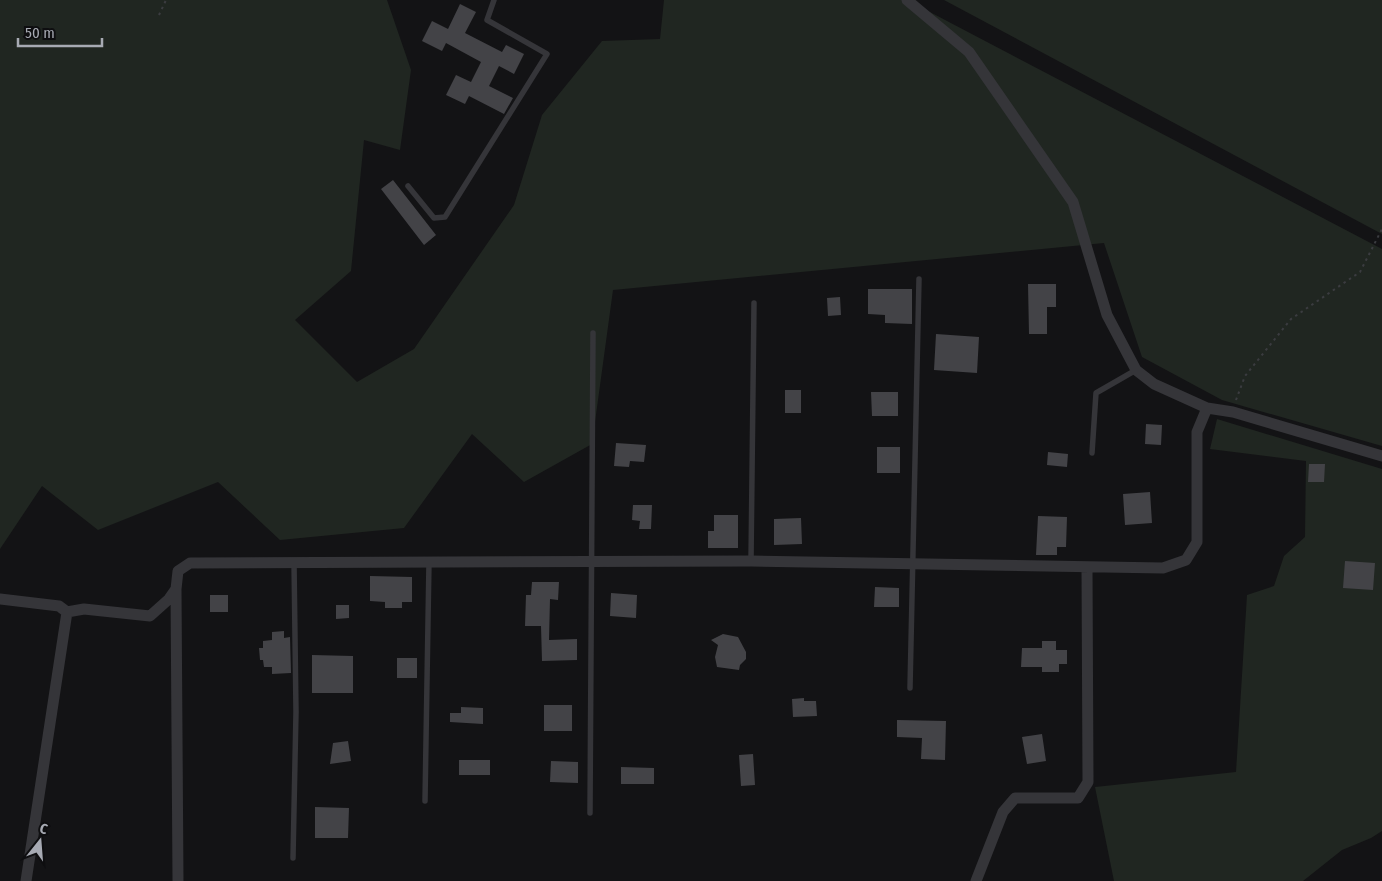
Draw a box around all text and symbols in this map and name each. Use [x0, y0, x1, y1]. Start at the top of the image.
scale bar [18, 15, 101, 47]
text: 50 m [25, 24, 55, 42]
north arrow [15, 816, 65, 866]
text: С [38, 820, 50, 838]

